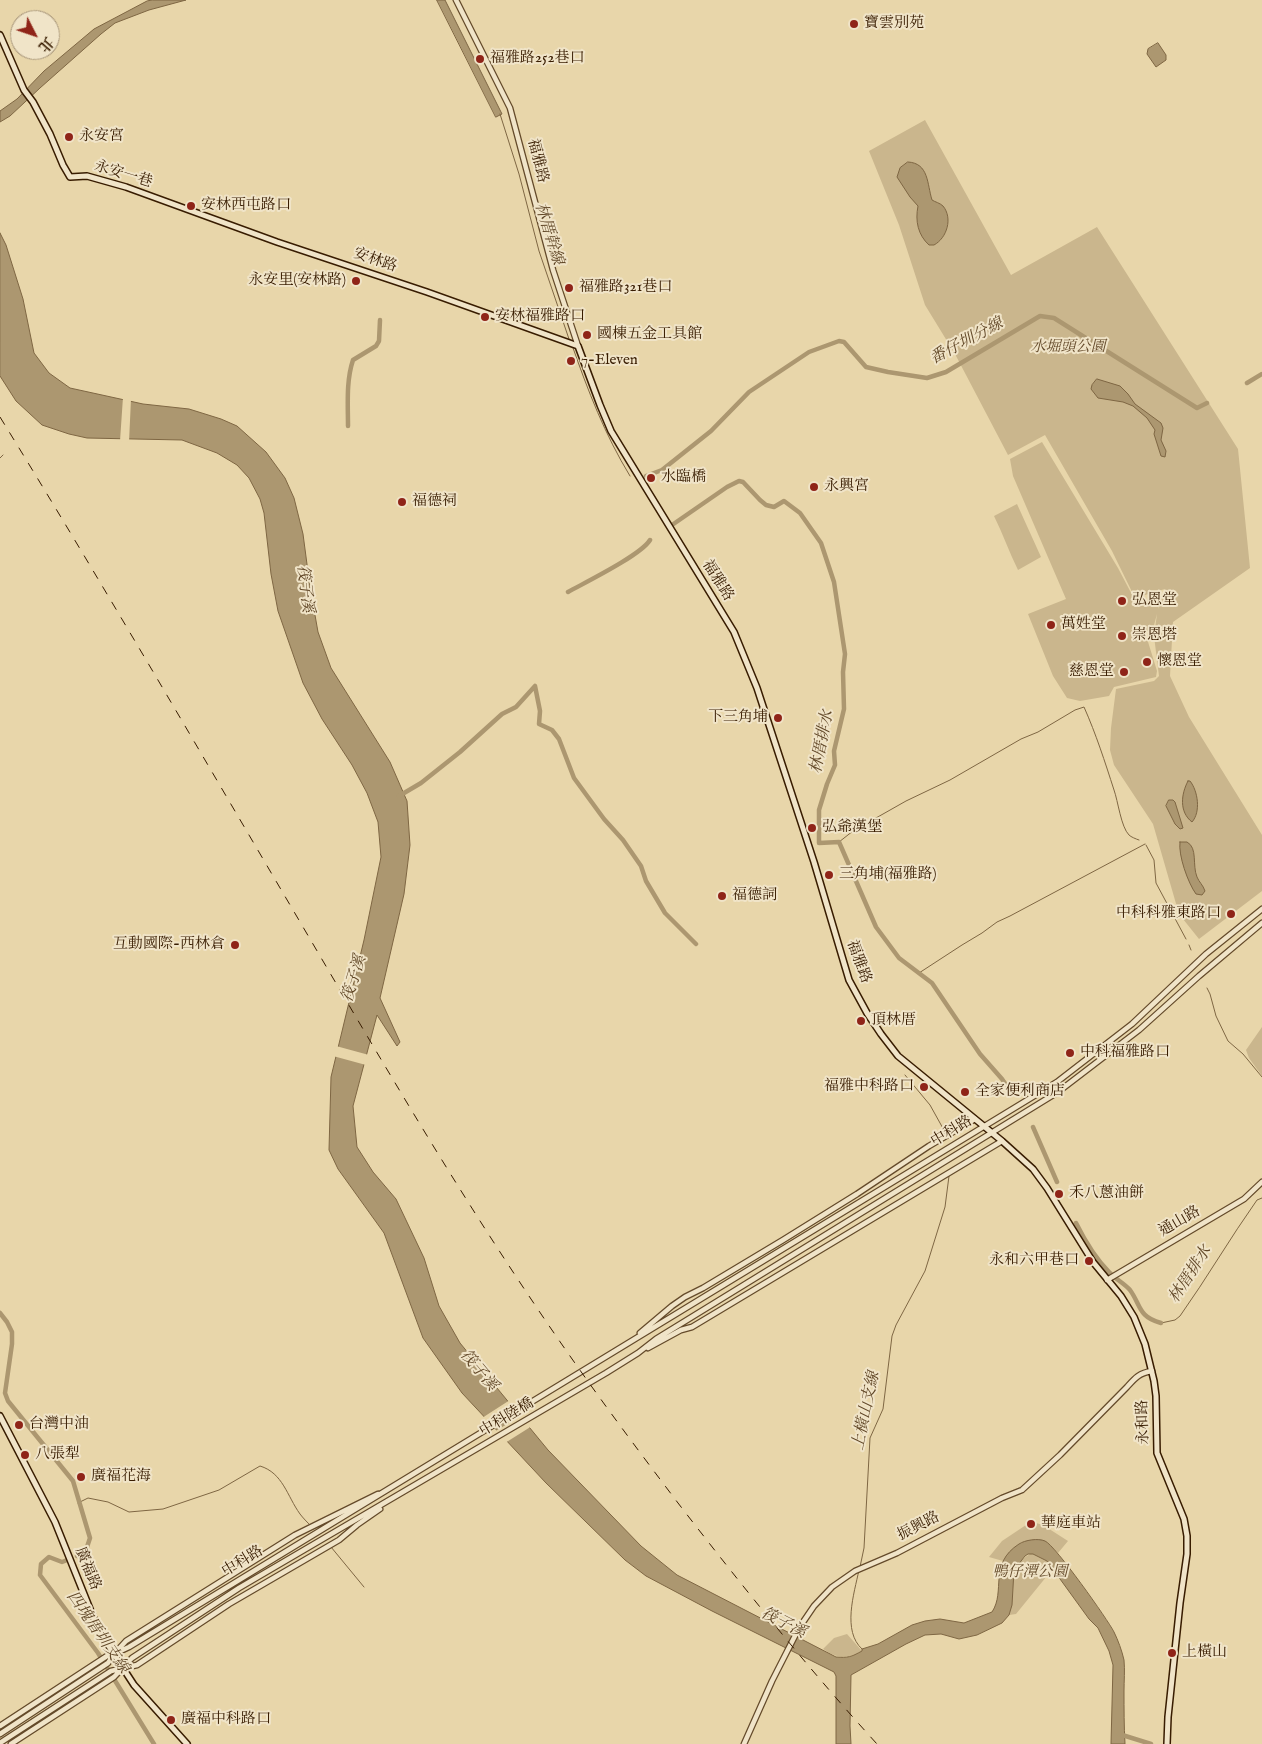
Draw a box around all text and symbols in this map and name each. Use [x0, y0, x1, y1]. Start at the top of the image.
north arrow [10, 10, 60, 60]
place label: 寶雲別苑 [864, 15, 924, 33]
marker: 寶雲別苑 [848, 18, 860, 30]
text: 北 [34, 33, 57, 55]
place label: 福雅路252巷口 [490, 50, 584, 68]
marker: 福雅路252巷口 [474, 53, 486, 65]
place label: 永安宮 [79, 128, 124, 146]
marker: 永安宮 [63, 131, 75, 143]
street label: 福雅路 [523, 137, 551, 185]
street label: 永安一巷 [92, 158, 154, 192]
place label: 安林西屯路口 [201, 197, 291, 215]
marker: 安林西屯路口 [185, 200, 197, 212]
water label: 林厝幹線 [529, 201, 567, 267]
street label: 安林路 [351, 245, 399, 277]
place label: 永安里(安林路) [248, 272, 346, 290]
marker: 永安里(安林路) [350, 275, 362, 287]
place label: 福雅路321巷口 [579, 279, 672, 297]
marker: 福雅路321巷口 [563, 282, 575, 294]
place label: 安林福雅路口 [495, 308, 585, 326]
marker: 安林福雅路口 [479, 311, 491, 323]
water label: 番仔圳分線 [927, 315, 1007, 369]
place label: 國棟五金工具館 [597, 326, 702, 344]
marker: 國棟五金工具館 [581, 329, 593, 341]
park label: 水堀頭公園 [1031, 339, 1105, 357]
place label: 7-Eleven [581, 352, 638, 370]
marker: 7-Eleven [565, 355, 577, 367]
place label: 水臨橋 [661, 469, 706, 487]
marker: 水臨橋 [645, 472, 657, 484]
place label: 永興宮 [824, 478, 869, 496]
marker: 永興宮 [808, 481, 820, 493]
place label: 福德祠 [412, 493, 457, 511]
marker: 福德祠 [396, 496, 408, 508]
street label: 福雅路 [697, 557, 737, 605]
water label: 筏子溪 [292, 564, 316, 614]
place label: 弘恩堂 [1132, 592, 1177, 610]
marker: 弘恩堂 [1116, 595, 1128, 607]
place label: 萬姓堂 [1061, 616, 1106, 634]
marker: 萬姓堂 [1045, 619, 1057, 631]
place label: 崇恩塔 [1132, 627, 1177, 645]
marker: 崇恩塔 [1116, 630, 1128, 642]
place label: 懷恩堂 [1157, 653, 1202, 671]
marker: 懷恩堂 [1141, 656, 1153, 668]
place label: 慈恩堂 [1069, 663, 1114, 681]
marker: 慈恩堂 [1118, 666, 1130, 678]
place label: 下三角埔 [708, 709, 768, 727]
water label: 林厝排水 [807, 709, 839, 775]
marker: 下三角埔 [772, 712, 784, 724]
place label: 弘爺漢堡 [822, 819, 882, 837]
marker: 弘爺漢堡 [806, 822, 818, 834]
place label: 三角埔(福雅路) [839, 866, 937, 884]
marker: 三角埔(福雅路) [823, 869, 835, 881]
place label: 福德詞 [732, 887, 777, 905]
marker: 福德詞 [716, 890, 728, 902]
place label: 中科科雅東路口 [1116, 905, 1221, 923]
marker: 中科科雅東路口 [1225, 908, 1237, 920]
place label: 互動國際-西林倉 [113, 936, 225, 954]
street label: 福雅路 [842, 938, 874, 986]
marker: 互動國際-西林倉 [229, 939, 241, 951]
water label: 筏子溪 [339, 953, 371, 1005]
place label: 頂林厝 [871, 1012, 916, 1030]
marker: 頂林厝 [855, 1015, 867, 1027]
place label: 中科福雅路口 [1080, 1044, 1170, 1062]
marker: 中科福雅路口 [1064, 1047, 1076, 1059]
place label: 福雅中科路口 [824, 1078, 914, 1096]
marker: 福雅中科路口 [918, 1081, 930, 1093]
place label: 全家便利商店 [975, 1083, 1065, 1101]
marker: 全家便利商店 [959, 1086, 971, 1098]
street label: 中科路 [928, 1113, 976, 1151]
place label: 禾八蔥油餅 [1069, 1185, 1144, 1203]
marker: 禾八蔥油餅 [1053, 1188, 1065, 1200]
street label: 通山路 [1156, 1203, 1204, 1241]
water label: 林厝排水 [1166, 1243, 1216, 1307]
place label: 永和六甲巷口 [989, 1252, 1079, 1270]
marker: 永和六甲巷口 [1083, 1255, 1095, 1267]
water label: 筏子溪 [455, 1346, 501, 1396]
water label: 上橫山支線 [849, 1370, 885, 1452]
street label: 中科陸橋 [477, 1395, 537, 1441]
street label: 永和路 [1134, 1399, 1154, 1445]
place label: 台灣中油 [29, 1416, 89, 1434]
marker: 台灣中油 [13, 1419, 25, 1431]
place label: 八張犁 [35, 1446, 80, 1464]
marker: 八張犁 [19, 1449, 31, 1461]
place label: 廣福花海 [91, 1468, 151, 1486]
marker: 廣福花海 [75, 1471, 87, 1483]
street label: 振興路 [895, 1509, 943, 1545]
place label: 華庭車站 [1041, 1515, 1101, 1533]
marker: 華庭車站 [1025, 1518, 1037, 1530]
street label: 中科路 [219, 1543, 267, 1581]
street label: 廣福路 [70, 1545, 104, 1593]
park label: 鴨仔潭公園 [993, 1564, 1067, 1582]
water label: 四塊厝圳支線 [62, 1588, 132, 1678]
water label: 筏子溪 [757, 1605, 809, 1643]
place label: 上橫山 [1182, 1644, 1227, 1662]
marker: 上橫山 [1166, 1647, 1178, 1659]
place label: 廣福中科路口 [181, 1711, 271, 1729]
marker: 廣福中科路口 [165, 1714, 177, 1726]

